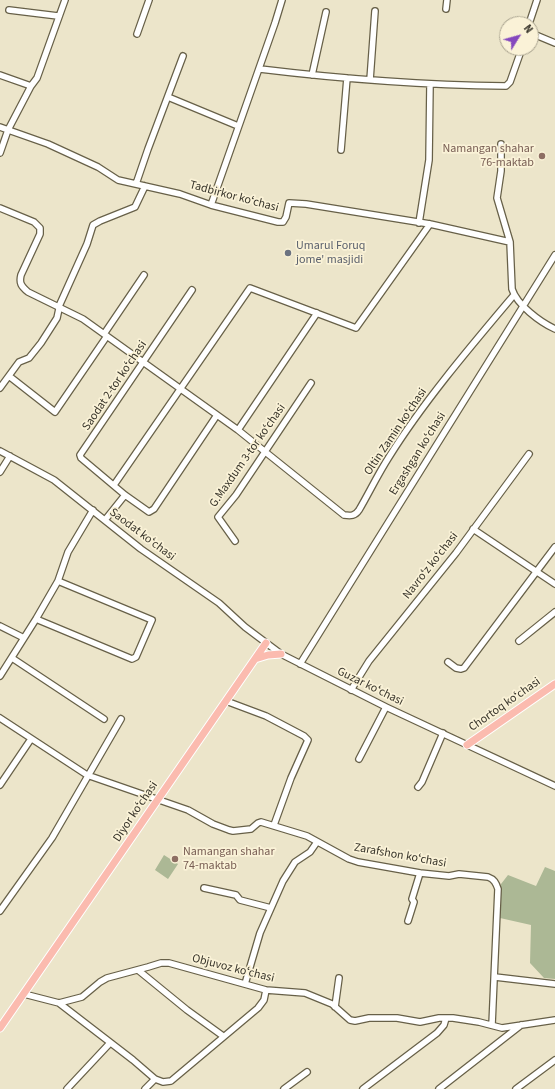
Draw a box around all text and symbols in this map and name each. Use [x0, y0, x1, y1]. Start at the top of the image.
north arrow [499, 16, 539, 56]
text: N [520, 22, 536, 37]
place label: Namangan shahar 76-maktab [442, 142, 534, 170]
marker: Namangan shahar 76-maktab [537, 151, 547, 161]
street label: Tadbirkor koʻchasi [188, 178, 280, 216]
place label: Umarul Foruq jome' masjidi [296, 239, 366, 267]
marker: Umarul Foruq jome' masjidi [283, 248, 293, 258]
street label: Saodat 2-tor koʻchasi [80, 338, 150, 434]
street label: Oltin Zamin koʻchasi [362, 386, 430, 478]
street label: G.Maxdum 3-tor koʻchasi [207, 402, 289, 510]
street label: Ergashgan koʻchasi [387, 410, 449, 498]
street label: Saodat koʻchasi [106, 506, 178, 564]
street label: Navroʻz koʻchasi [400, 530, 462, 602]
street label: Guzar koʻchasi [334, 665, 406, 709]
street label: Chortoq koʻchasi [466, 675, 544, 735]
street label: Diyor koʻchasi [111, 779, 161, 845]
street label: Zarafshon koʻchasi [353, 841, 447, 871]
place label: Namangan shahar 74-maktab [183, 845, 275, 873]
marker: Namangan shahar 74-maktab [170, 854, 180, 864]
street label: Objuvoz koʻchasi [190, 952, 276, 986]

